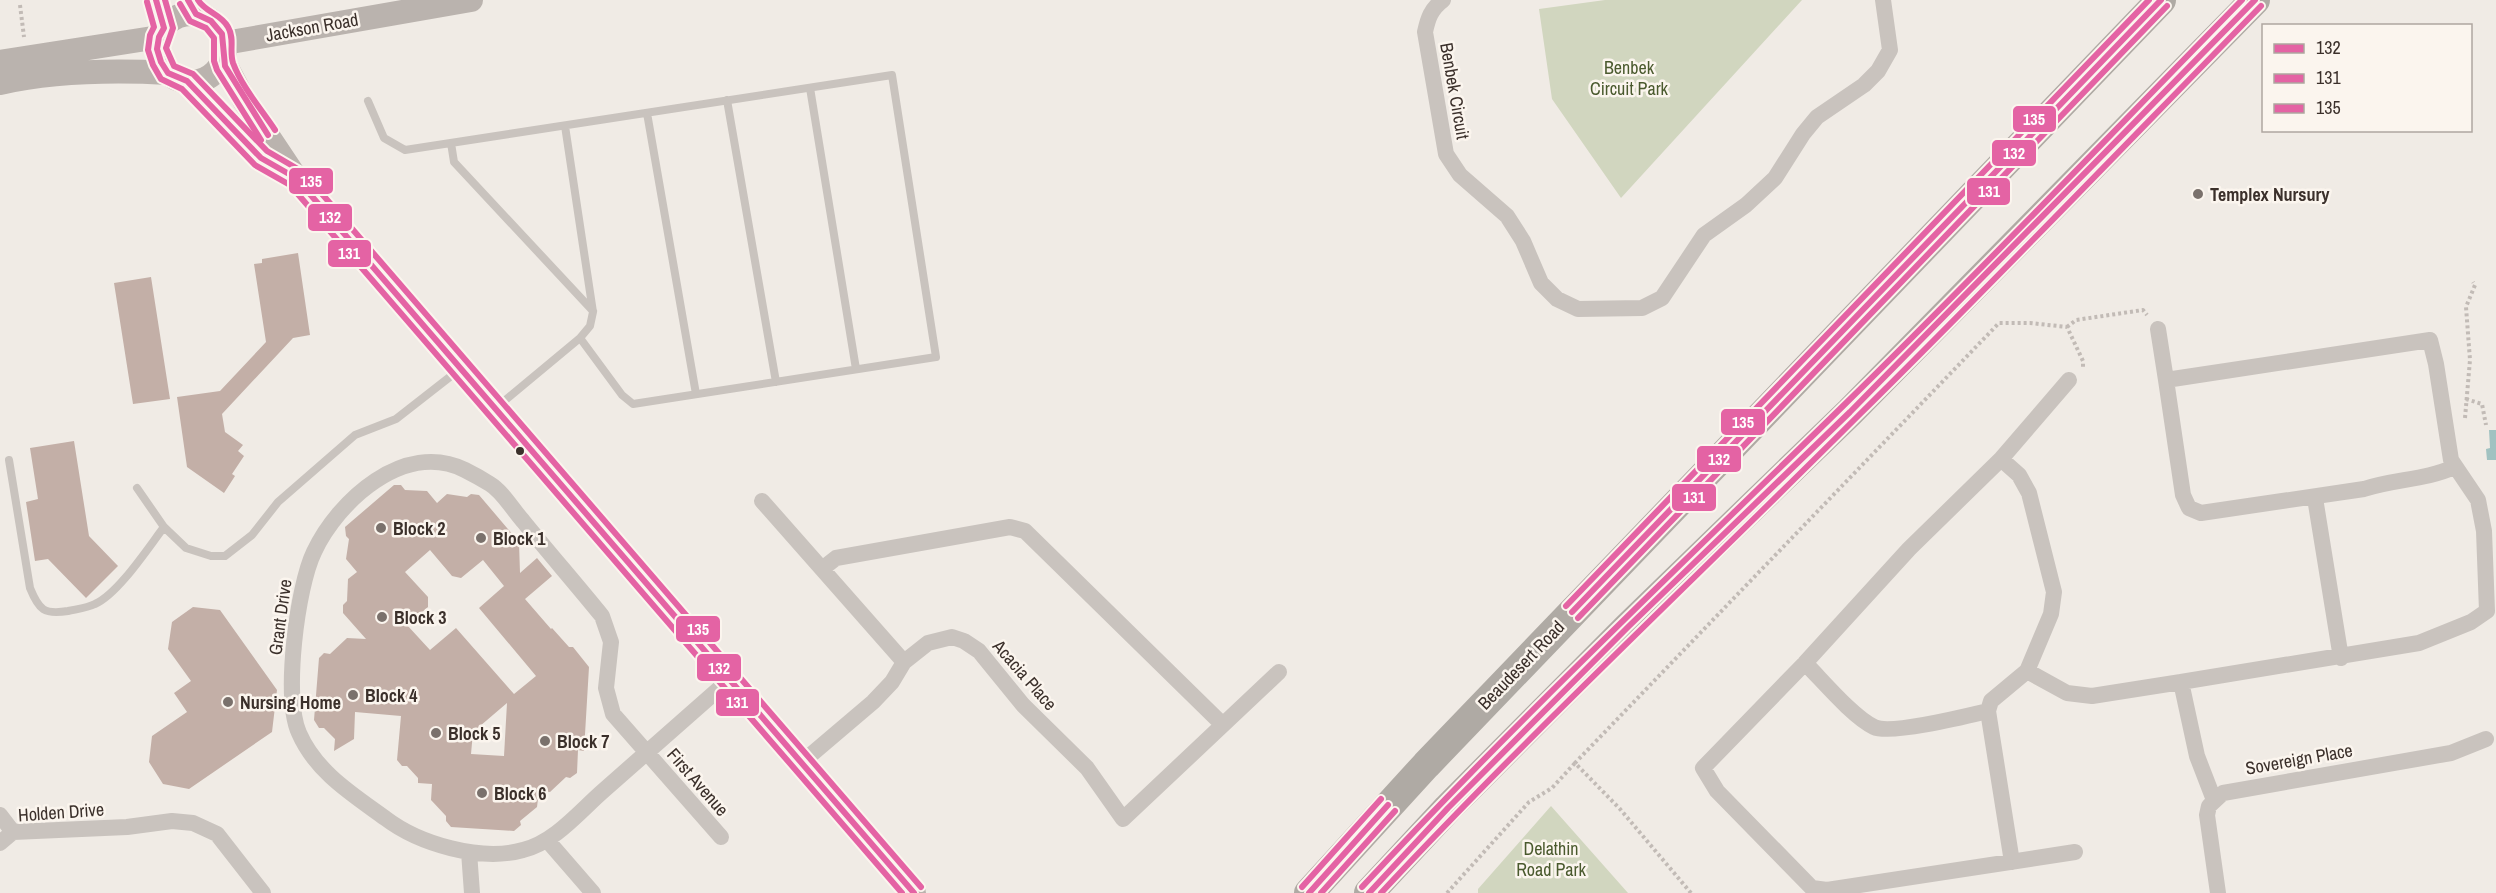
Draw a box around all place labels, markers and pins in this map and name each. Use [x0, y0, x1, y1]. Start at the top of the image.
place label: Templex Nursury [2210, 182, 2330, 207]
marker: Templex Nursury [2191, 187, 2205, 201]
unlabelled marker [514, 445, 526, 457]
place label: Block 2 [393, 516, 446, 541]
marker: Block 2 [374, 521, 388, 535]
place label: Block 1 [493, 526, 546, 551]
marker: Block 1 [474, 531, 488, 545]
place label: Block 3 [394, 605, 447, 630]
marker: Block 3 [375, 610, 389, 624]
place label: Block 4 [365, 683, 418, 708]
marker: Block 4 [346, 688, 360, 702]
place label: Nursing Home [240, 690, 341, 715]
marker: Nursing Home [221, 695, 235, 709]
place label: Block 5 [448, 721, 501, 746]
marker: Block 5 [429, 726, 443, 740]
place label: Block 7 [557, 729, 610, 754]
marker: Block 7 [538, 734, 552, 748]
place label: Block 6 [494, 781, 547, 806]
marker: Block 6 [475, 786, 489, 800]

